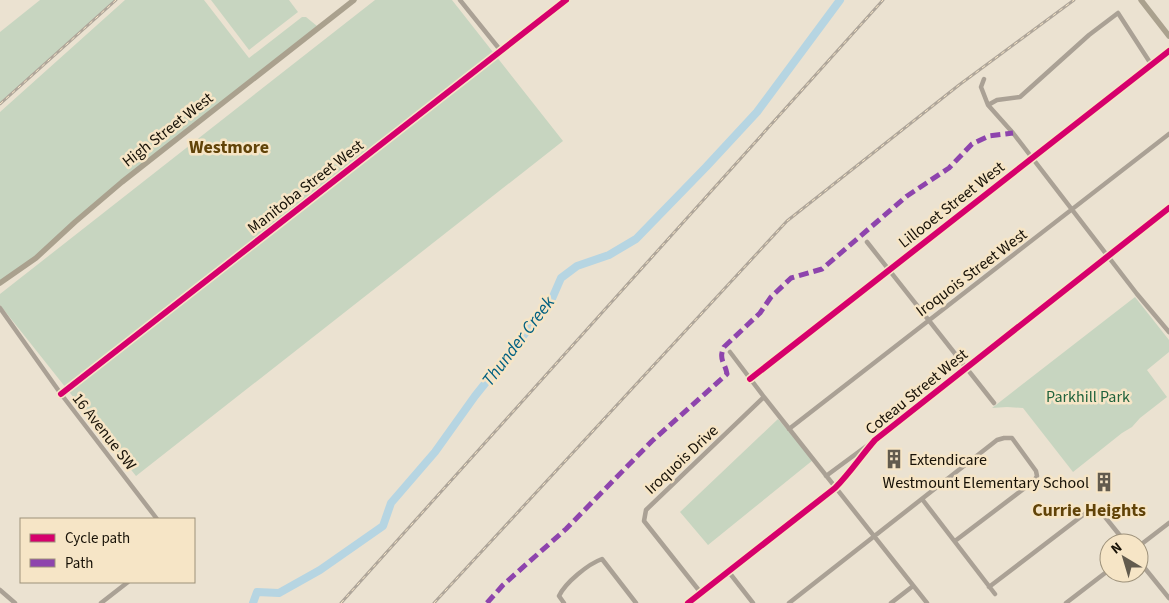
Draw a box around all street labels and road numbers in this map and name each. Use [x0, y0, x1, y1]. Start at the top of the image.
street label: High Street West [118, 87, 218, 172]
street label: Manitoba Street West [243, 134, 369, 239]
street label: Lillooet Street West [894, 156, 1010, 253]
street label: Iroquois Street West [911, 223, 1032, 322]
street label: Coteau Street West [861, 343, 973, 440]
street label: 16 Avenue SW [67, 388, 142, 475]
street label: Iroquois Drive [640, 420, 723, 500]

